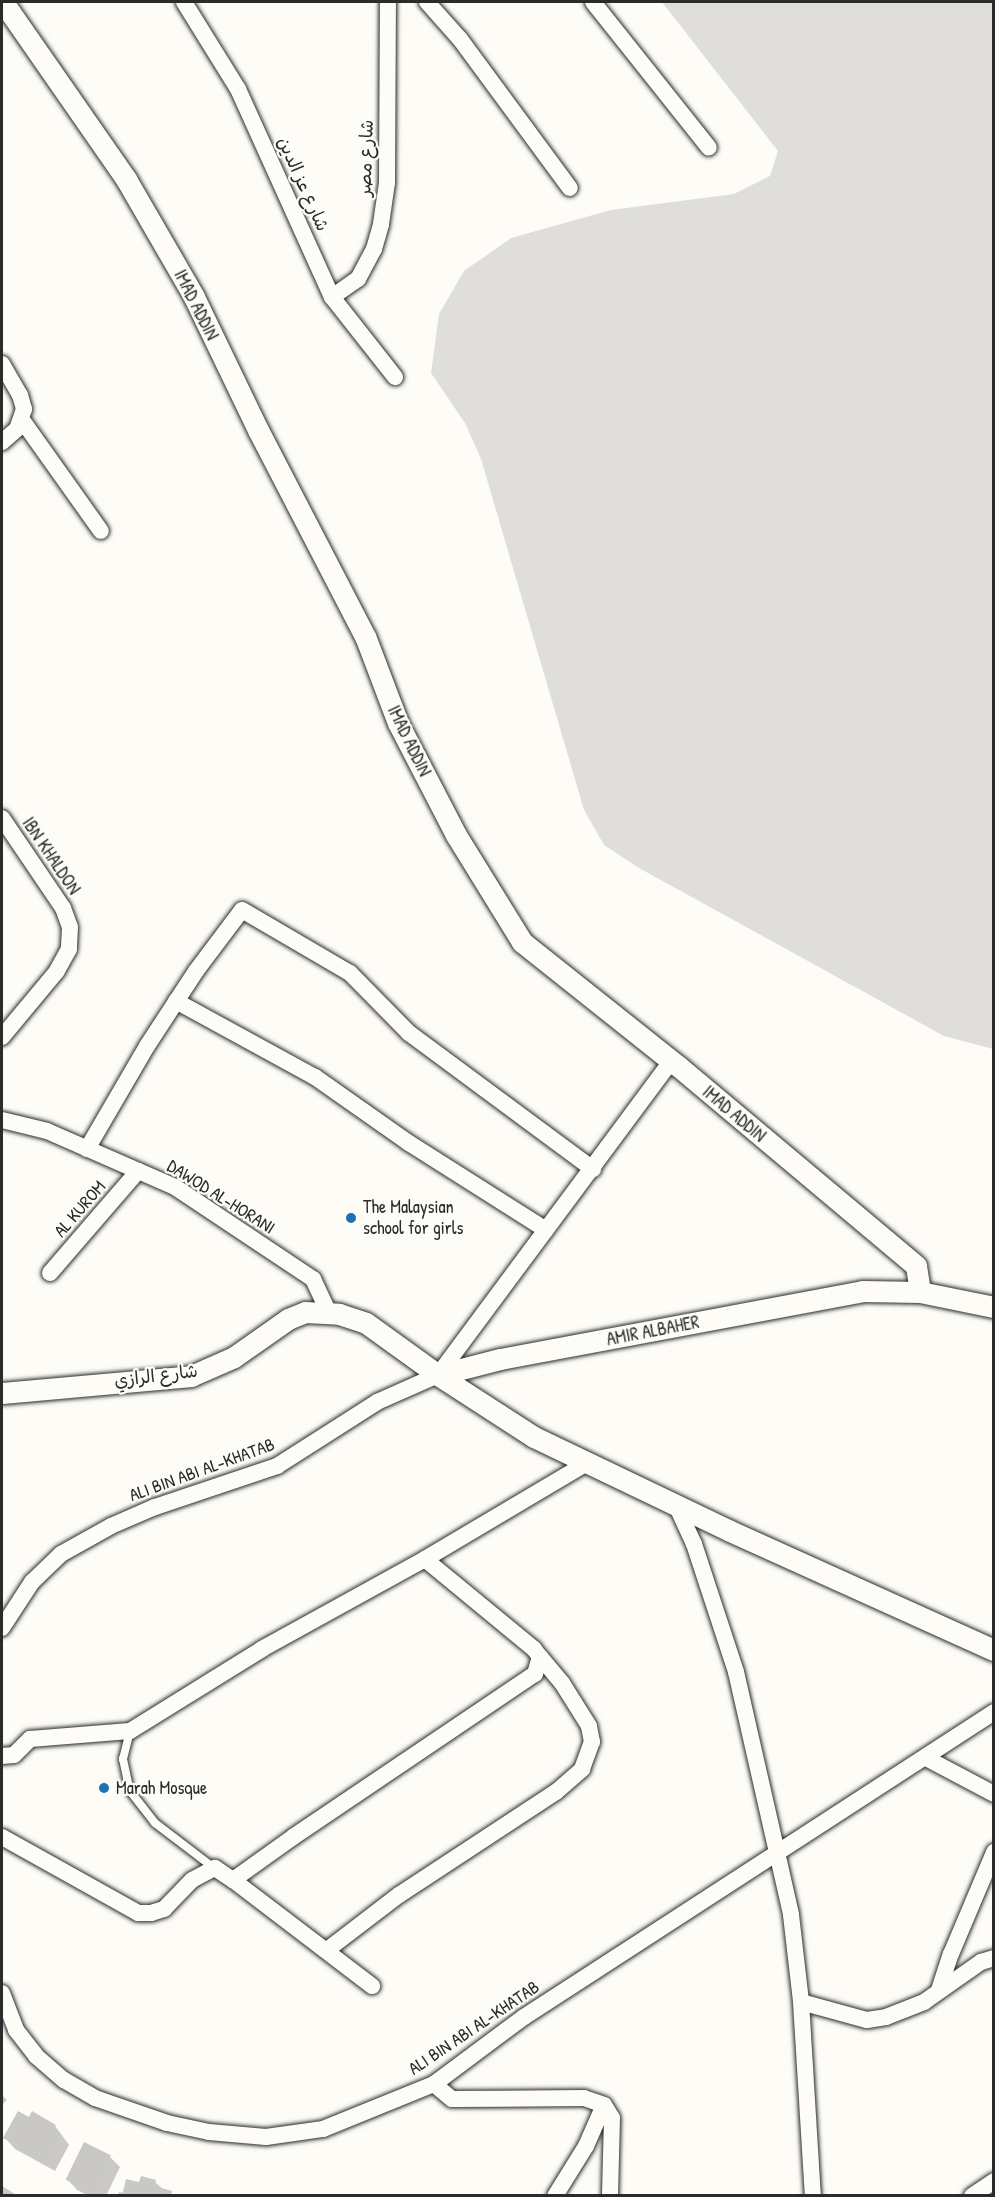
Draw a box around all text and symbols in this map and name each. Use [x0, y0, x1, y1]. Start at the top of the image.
street label: شارع مصر [354, 119, 378, 197]
street label: شارع عز الدين [273, 134, 333, 234]
street label: IMAD ADDIN [169, 266, 223, 344]
street label: IMAD ADDIN [383, 702, 435, 780]
street label: IBN KHALDON [17, 813, 85, 899]
street label: IMAD ADDIN [698, 1081, 770, 1147]
street label: DAWOD AL-HORANI [163, 1155, 279, 1239]
street label: AL KUROM [50, 1176, 110, 1242]
place label: The Malaysian school for girls [363, 1197, 463, 1240]
marker: The Malaysian school for girls [344, 1211, 358, 1225]
street label: AMIR ALBAHER [605, 1311, 701, 1351]
street label: شارع الرازي [113, 1360, 199, 1392]
street label: ALI BIN ABI AL-KHATAB [126, 1434, 278, 1506]
place label: Marah Mosque [116, 1777, 207, 1799]
marker: Marah Mosque [97, 1781, 111, 1795]
street label: ALI BIN ABI AL-KHATAB [405, 1976, 543, 2080]

